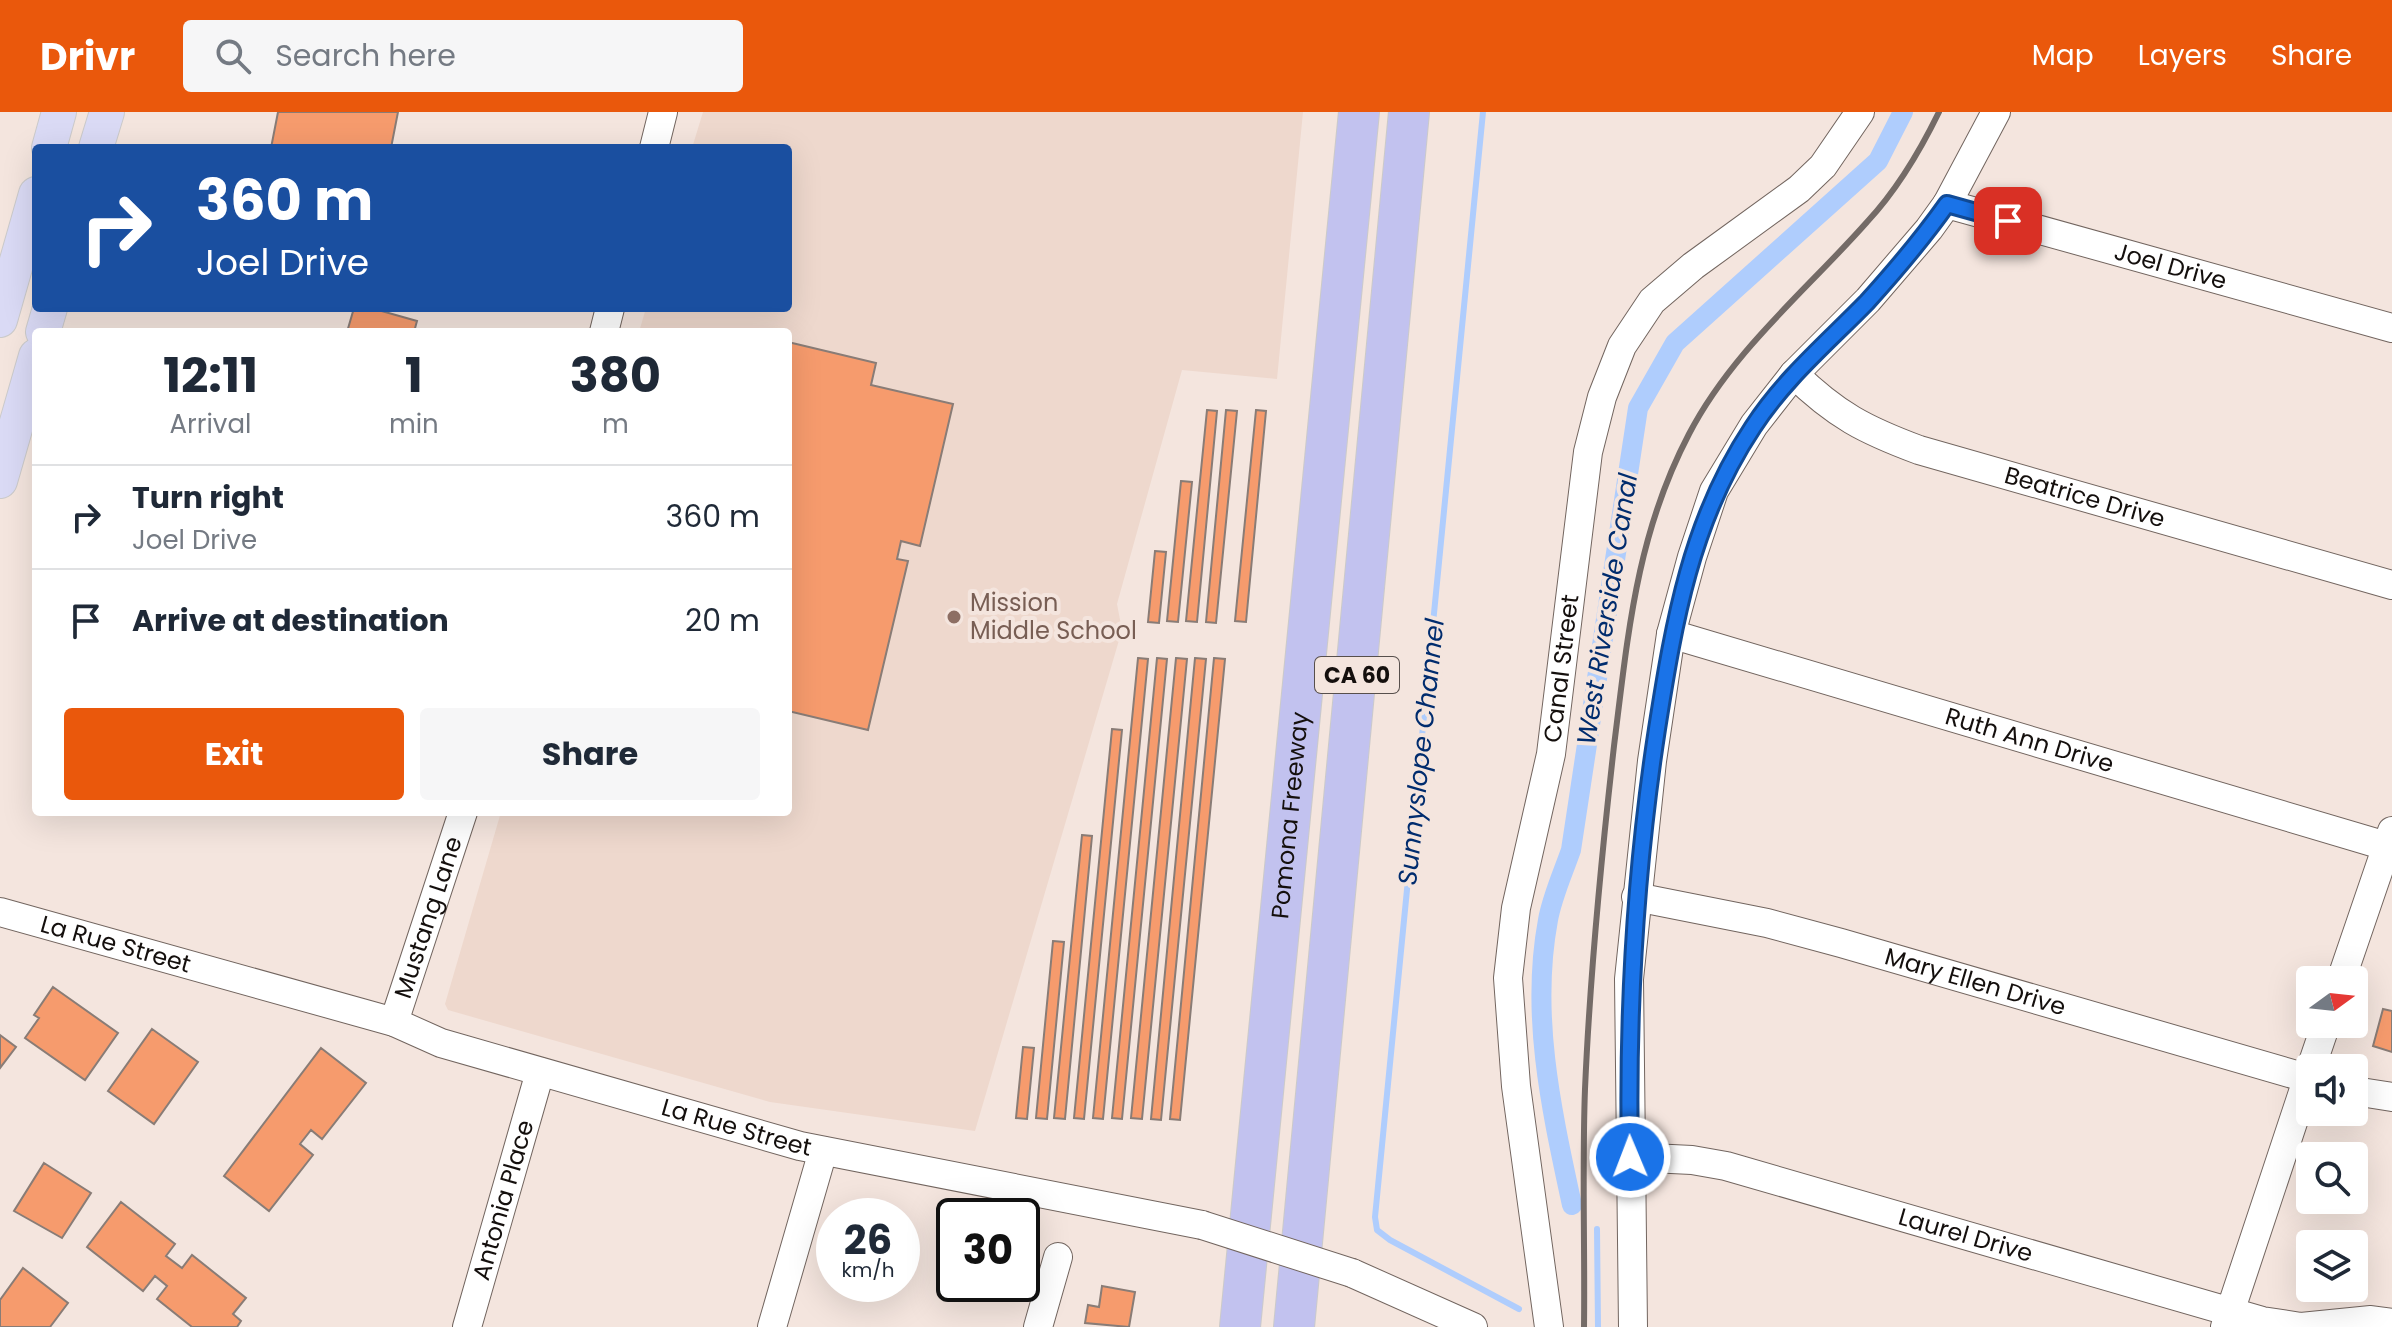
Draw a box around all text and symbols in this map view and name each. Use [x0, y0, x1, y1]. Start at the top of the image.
search box [183, 20, 743, 92]
text: Drivr [40, 30, 135, 83]
icon: search [211, 34, 255, 78]
text: Search here [275, 34, 456, 77]
text: Map [2032, 36, 2094, 75]
text: Layers [2138, 36, 2227, 75]
text: Share [2271, 36, 2352, 75]
text: 360 m [196, 161, 373, 240]
icon: right [64, 176, 168, 280]
pin [1974, 187, 2042, 255]
icon: arrive [1986, 199, 2030, 243]
street label: Joel Drive [2111, 234, 2231, 297]
text: Joel Drive [196, 237, 369, 288]
text: 12:11 [163, 342, 258, 409]
text: 1 [405, 342, 423, 409]
text: 380 [570, 342, 661, 409]
text: Arrival [170, 406, 251, 442]
text: min [389, 406, 439, 442]
text: m [602, 406, 629, 442]
street label: Beatrice Drive [2001, 458, 2169, 535]
water label: West Riverside Canal [1568, 470, 1646, 747]
text: Turn right [132, 476, 284, 519]
icon: right [64, 495, 108, 539]
text: 360 m [666, 495, 760, 538]
text: Joel Drive [132, 522, 257, 558]
place label: Mission Middle School [970, 586, 1137, 647]
street label: Canal Street [1536, 593, 1586, 744]
icon: arrive [64, 599, 108, 643]
text: Arrive at destination [132, 599, 449, 642]
text: 20 m [685, 599, 760, 642]
marker: Mission Middle School [945, 608, 963, 626]
water label: Sunnyslope Channel [1389, 616, 1453, 887]
road number: CA 60 [1315, 657, 1399, 693]
street label: Ruth Ann Drive [1942, 699, 2118, 780]
button: Exit [64, 708, 404, 800]
button: Share [420, 708, 760, 800]
street label: Pomona Freeway [1263, 710, 1316, 920]
street label: Mustang Lane [386, 832, 470, 1003]
street label: La Rue Street [37, 907, 195, 980]
street label: Mary Ellen Drive [1881, 940, 2070, 1023]
north arrow [2296, 966, 2368, 1038]
map controls [2296, 966, 2368, 1302]
button: sound [2296, 1054, 2368, 1126]
street label: La Rue Street [658, 1090, 814, 1164]
position arrow [1588, 1115, 1672, 1199]
street label: Antonia Place [464, 1116, 541, 1284]
button: search [2296, 1142, 2368, 1214]
speed limit sign: 30 [936, 1198, 1040, 1302]
street label: Laurel Drive [1895, 1200, 2037, 1270]
text: 26 [844, 1212, 892, 1268]
button: layers [2296, 1230, 2368, 1302]
text: km/h [841, 1256, 895, 1284]

